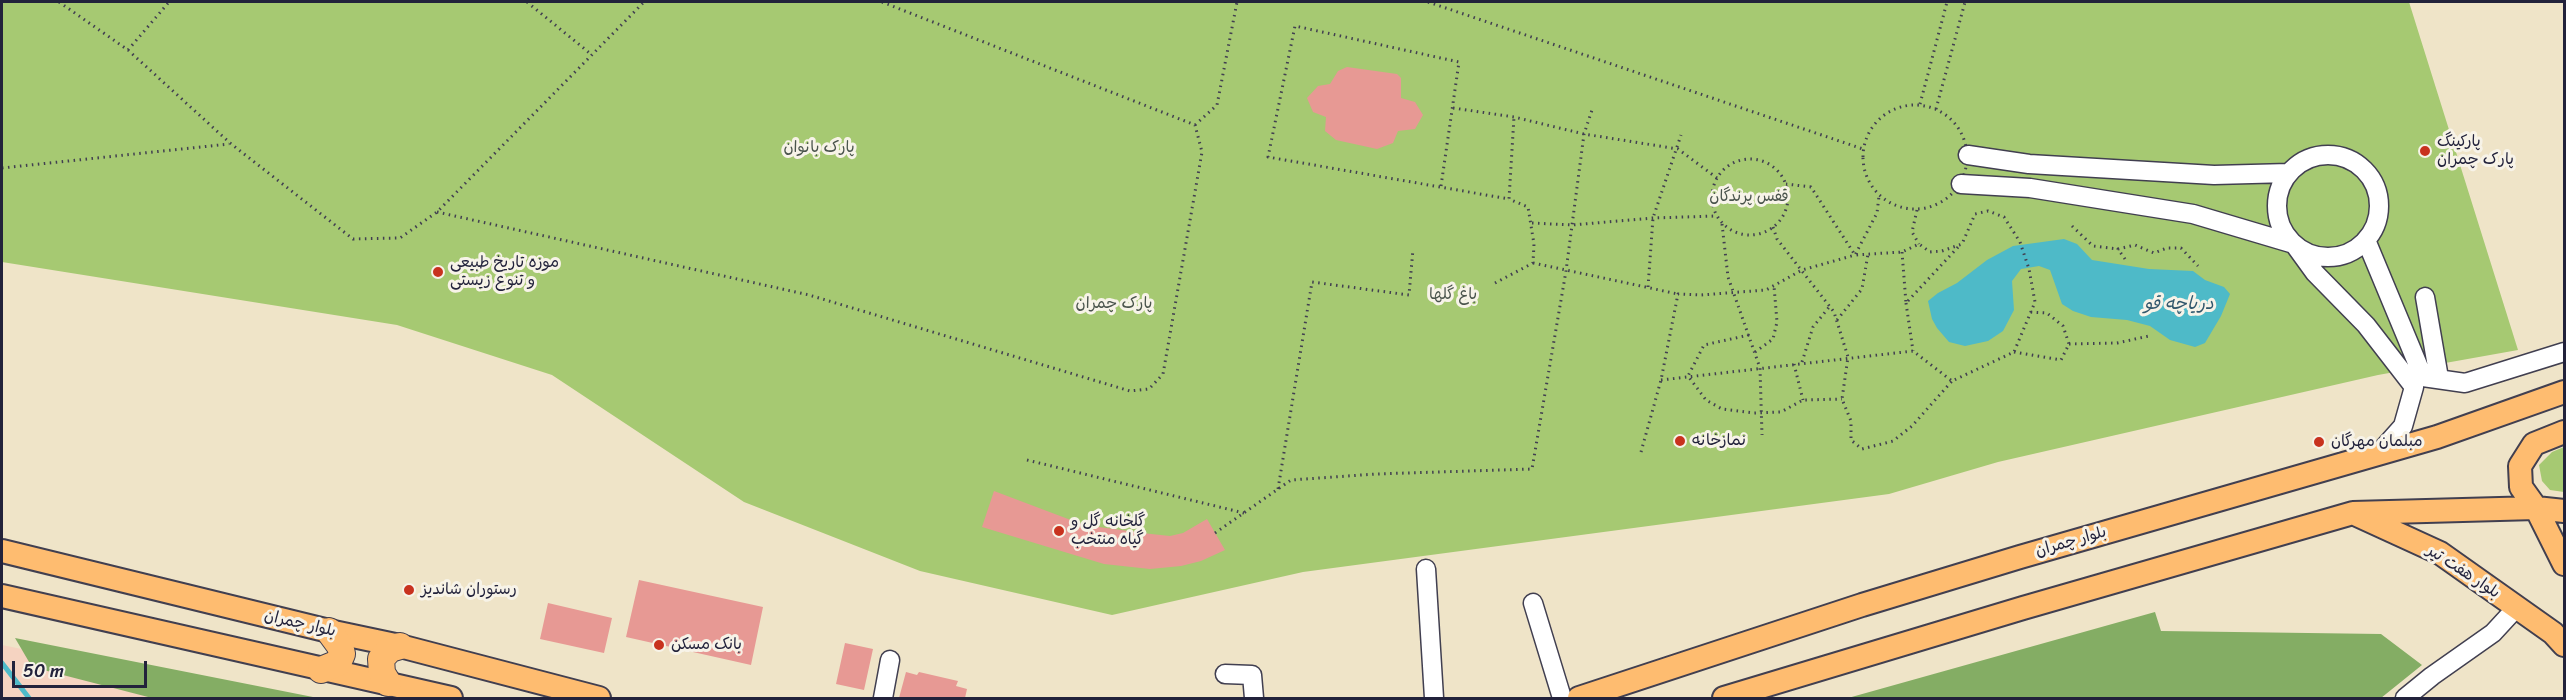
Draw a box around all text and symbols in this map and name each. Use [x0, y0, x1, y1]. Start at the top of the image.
place label: پارکینگ پارک چمران [2437, 132, 2514, 170]
park label: پارک بانوان [783, 138, 855, 158]
marker: پارکینگ پارک چمران [2418, 144, 2432, 158]
park label: قفس پرندگان [1709, 187, 1789, 207]
place label: موزه تاریخ طبیعی و تنوع زیستی [450, 253, 559, 291]
marker: موزه تاریخ طبیعی و تنوع زیستی [431, 265, 445, 279]
park label: باغ گلها [1429, 285, 1477, 305]
water label: دریاچه قو [2144, 293, 2214, 315]
park label: پارک چمران [1076, 294, 1152, 314]
place label: نمازخانه [1692, 431, 1746, 451]
place label: مبلمان مهرگان [2331, 432, 2423, 452]
marker: نمازخانه [1673, 434, 1687, 448]
marker: مبلمان مهرگان [2312, 435, 2326, 449]
place label: گلخانه گل و گیاه منتخب [1071, 512, 1145, 550]
street label: بلوار چمران [2033, 523, 2109, 561]
marker: گلخانه گل و گیاه منتخب [1052, 524, 1066, 538]
street label: بلوار هفت تیر [2423, 541, 2503, 603]
place label: رستوران شاندیز [421, 580, 517, 600]
marker: رستوران شاندیز [402, 583, 416, 597]
street label: بلوار چمران [262, 606, 338, 642]
place label: بانک مسکن [671, 635, 742, 655]
marker: بانک مسکن [652, 638, 666, 652]
scale bar [15, 649, 150, 687]
text: 50 m [23, 655, 64, 687]

